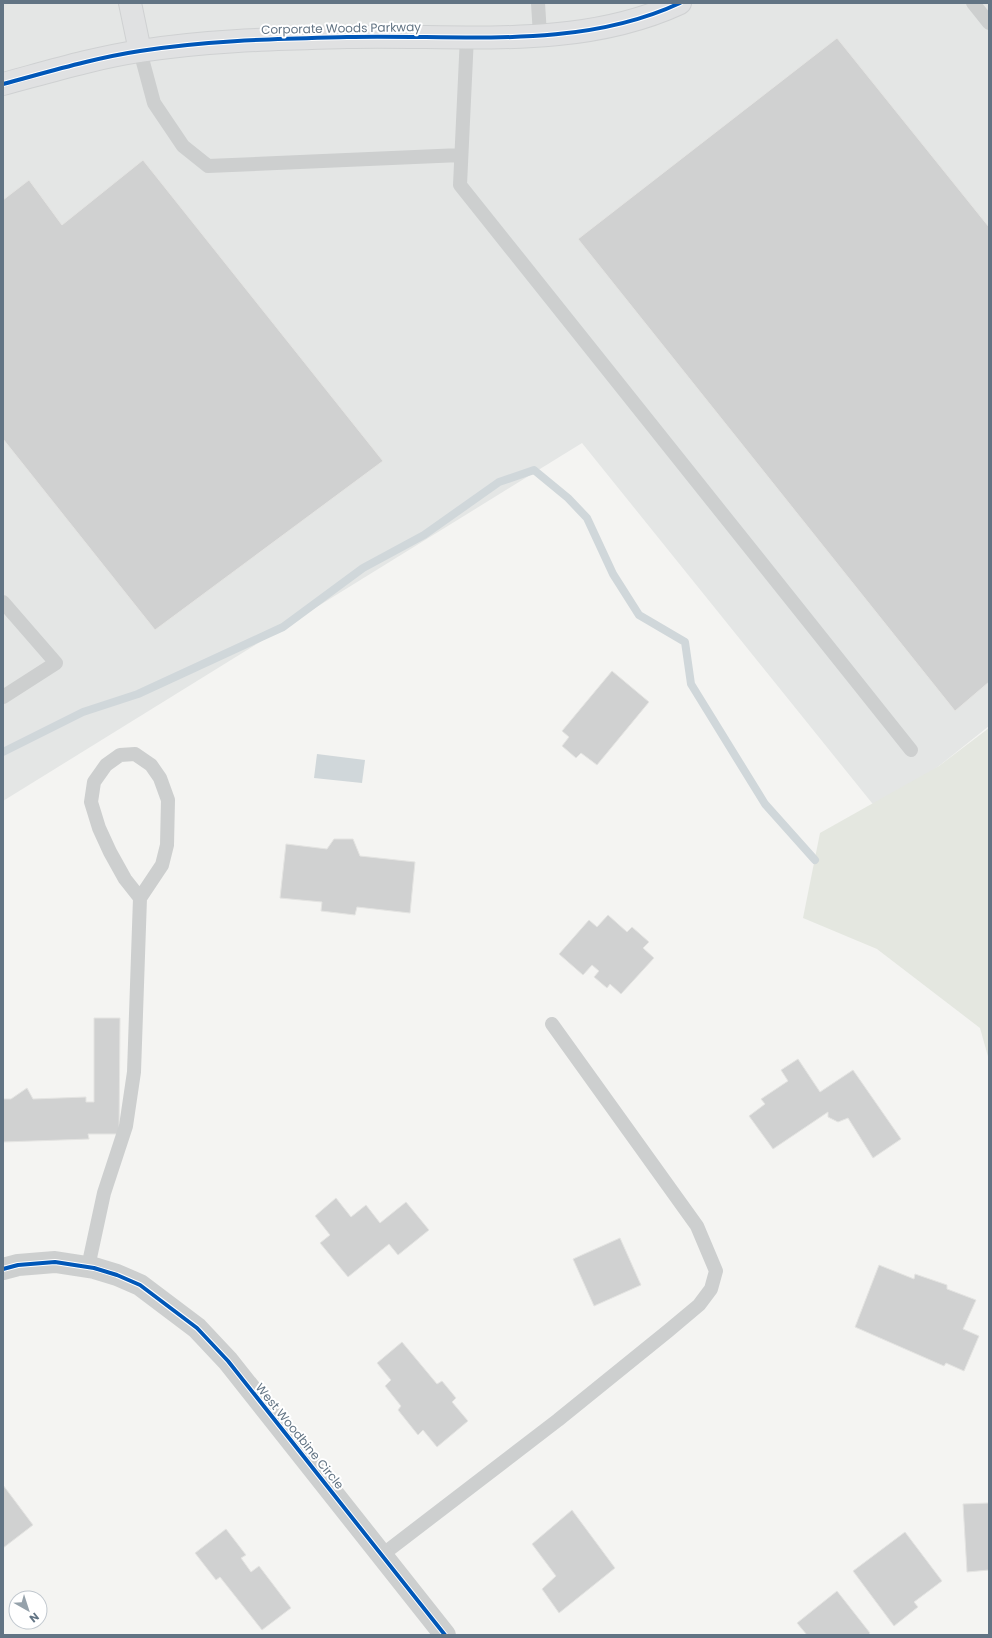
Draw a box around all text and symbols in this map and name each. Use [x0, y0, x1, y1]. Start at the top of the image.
street label: Corporate Woods Parkway [261, 18, 421, 38]
street label: West Woodbine Circle [252, 1379, 348, 1493]
north arrow [8, 1590, 48, 1630]
text: N [26, 1609, 43, 1627]

